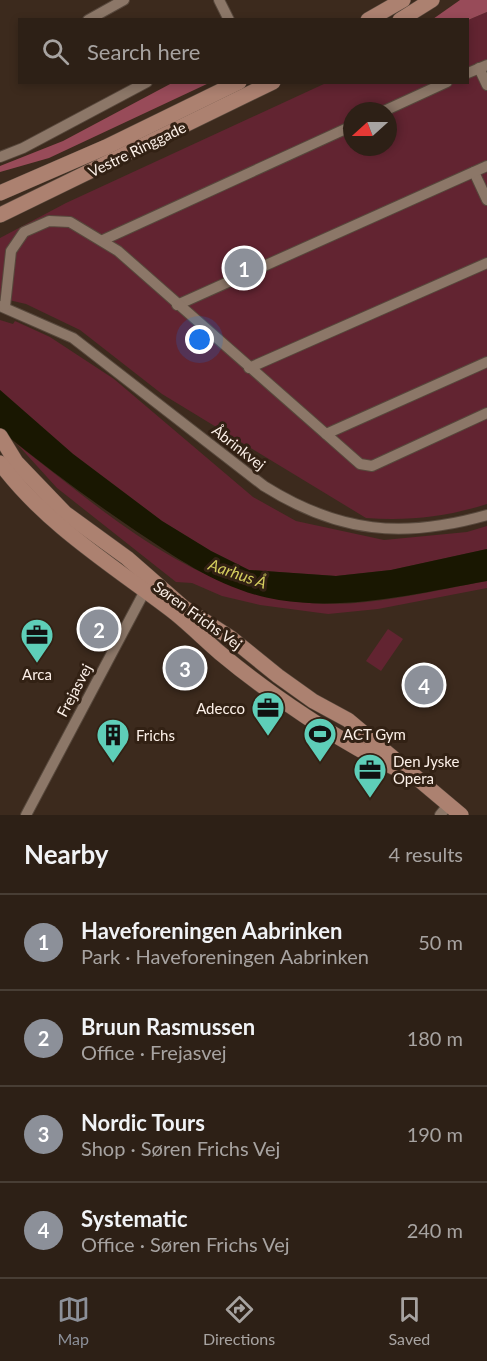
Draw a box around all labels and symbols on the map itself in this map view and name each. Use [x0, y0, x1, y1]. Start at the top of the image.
north arrow [343, 102, 397, 156]
street label: Vestre Ringgade [85, 118, 189, 180]
pin: 1 [224, 246, 264, 290]
your location [185, 325, 214, 354]
street label: Åbrinkvej [209, 421, 269, 473]
water label: Aarhus Å [205, 554, 270, 592]
street label: Søren Frichs Vej [150, 577, 246, 653]
pin: 2 [80, 606, 118, 652]
office icon: Arca [19, 617, 55, 664]
pin: 3 [166, 646, 204, 690]
street label: Frejasvej [53, 660, 95, 720]
pin: 4 [404, 662, 444, 708]
place label: Arca [22, 665, 52, 683]
office icon: Adecco [250, 690, 286, 737]
place label: Adecco [196, 699, 245, 717]
sports icon: ACT Gym [302, 716, 338, 763]
building icon: Frichs [95, 717, 131, 764]
place label: ACT Gym [343, 725, 406, 743]
place label: Frichs [136, 726, 175, 744]
office icon: Den Jyske Opera [352, 752, 388, 799]
place label: Den Jyske Opera [393, 752, 459, 787]

